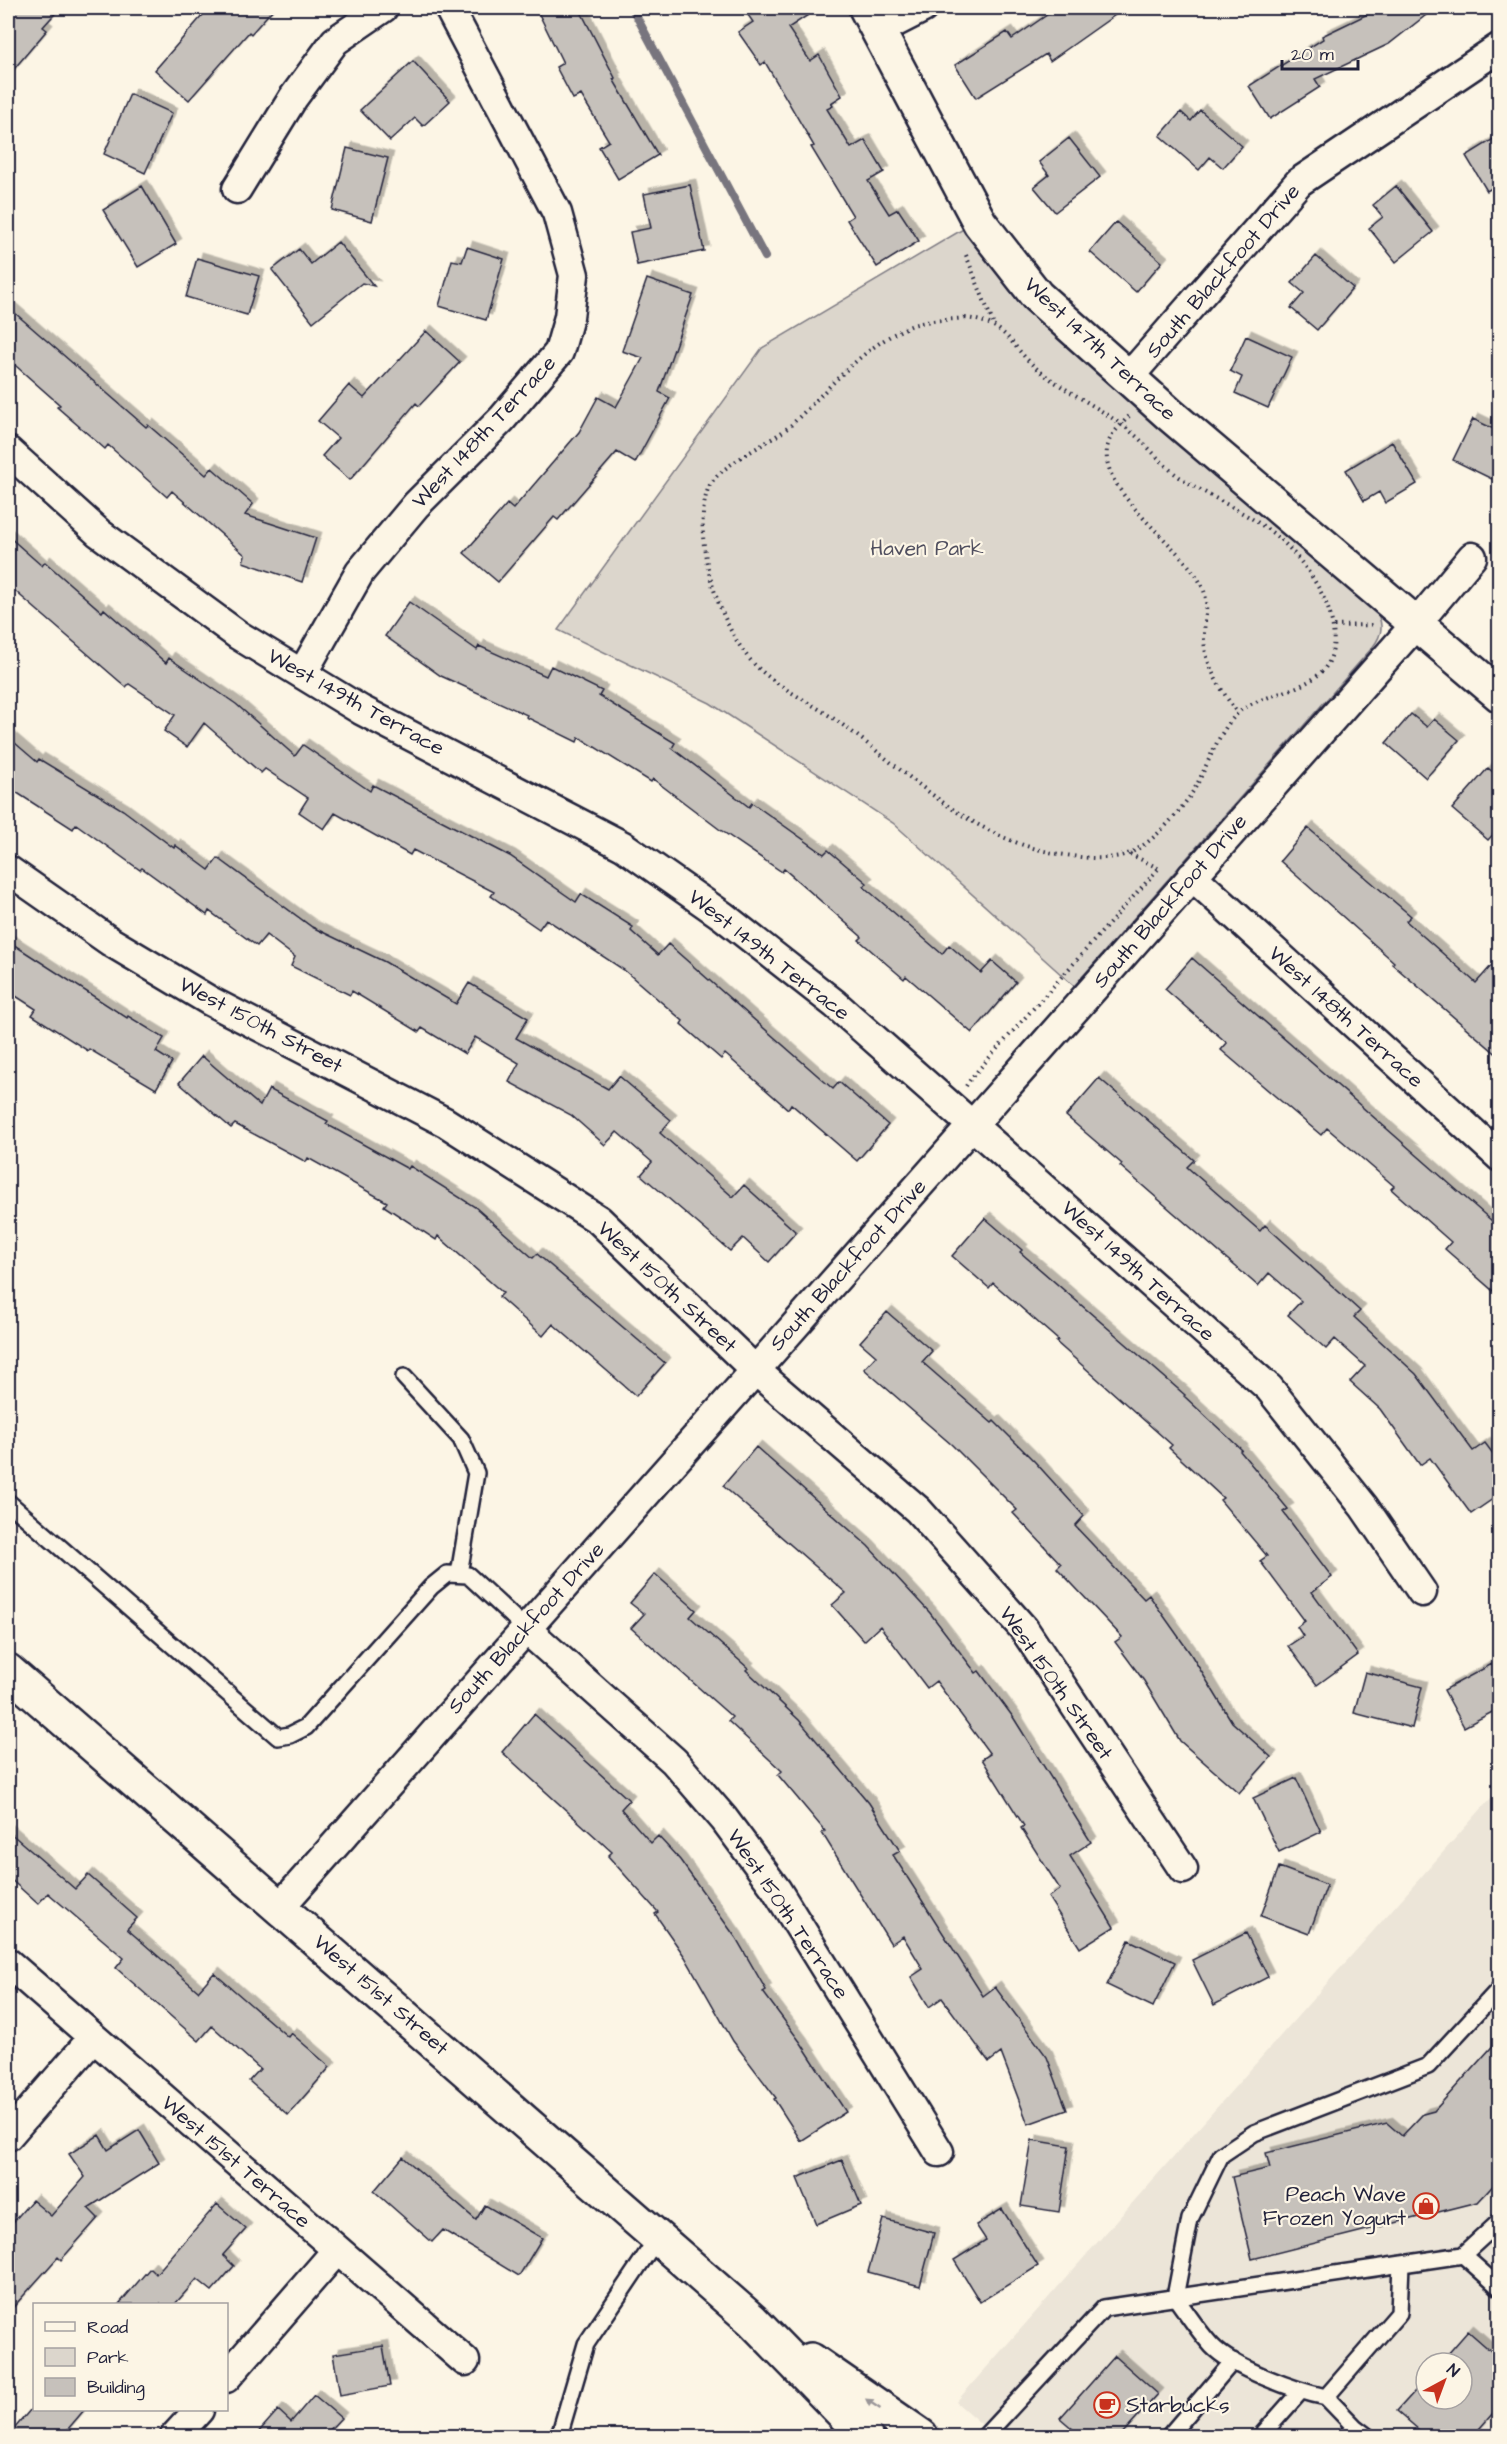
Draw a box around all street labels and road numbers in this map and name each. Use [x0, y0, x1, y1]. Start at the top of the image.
street label: South Blackfoot Drive [1139, 178, 1307, 364]
street label: West 147th Terrace [1017, 271, 1183, 427]
street label: West 148th Terrace [405, 349, 563, 515]
street label: West 149th Terrace [262, 641, 450, 763]
street label: South Blackfoot Drive [1086, 808, 1254, 994]
street label: West 149th Terrace [682, 883, 856, 1027]
street label: West 148th Terrace [1262, 940, 1430, 1094]
street label: West 150th Street [174, 970, 348, 1081]
street label: South Blackfoot Drive [763, 1173, 933, 1357]
street label: West 149th Terrace [1055, 1194, 1221, 1348]
street label: West 150th Street [591, 1215, 744, 1360]
street label: South Blackfoot Drive [441, 1536, 611, 1720]
street label: West 150th Street [992, 1600, 1120, 1766]
street label: West 150th Terrace [720, 1823, 856, 2005]
street label: West 151st Street [307, 1928, 455, 2062]
street label: West 151st Terrace [155, 2089, 317, 2235]

